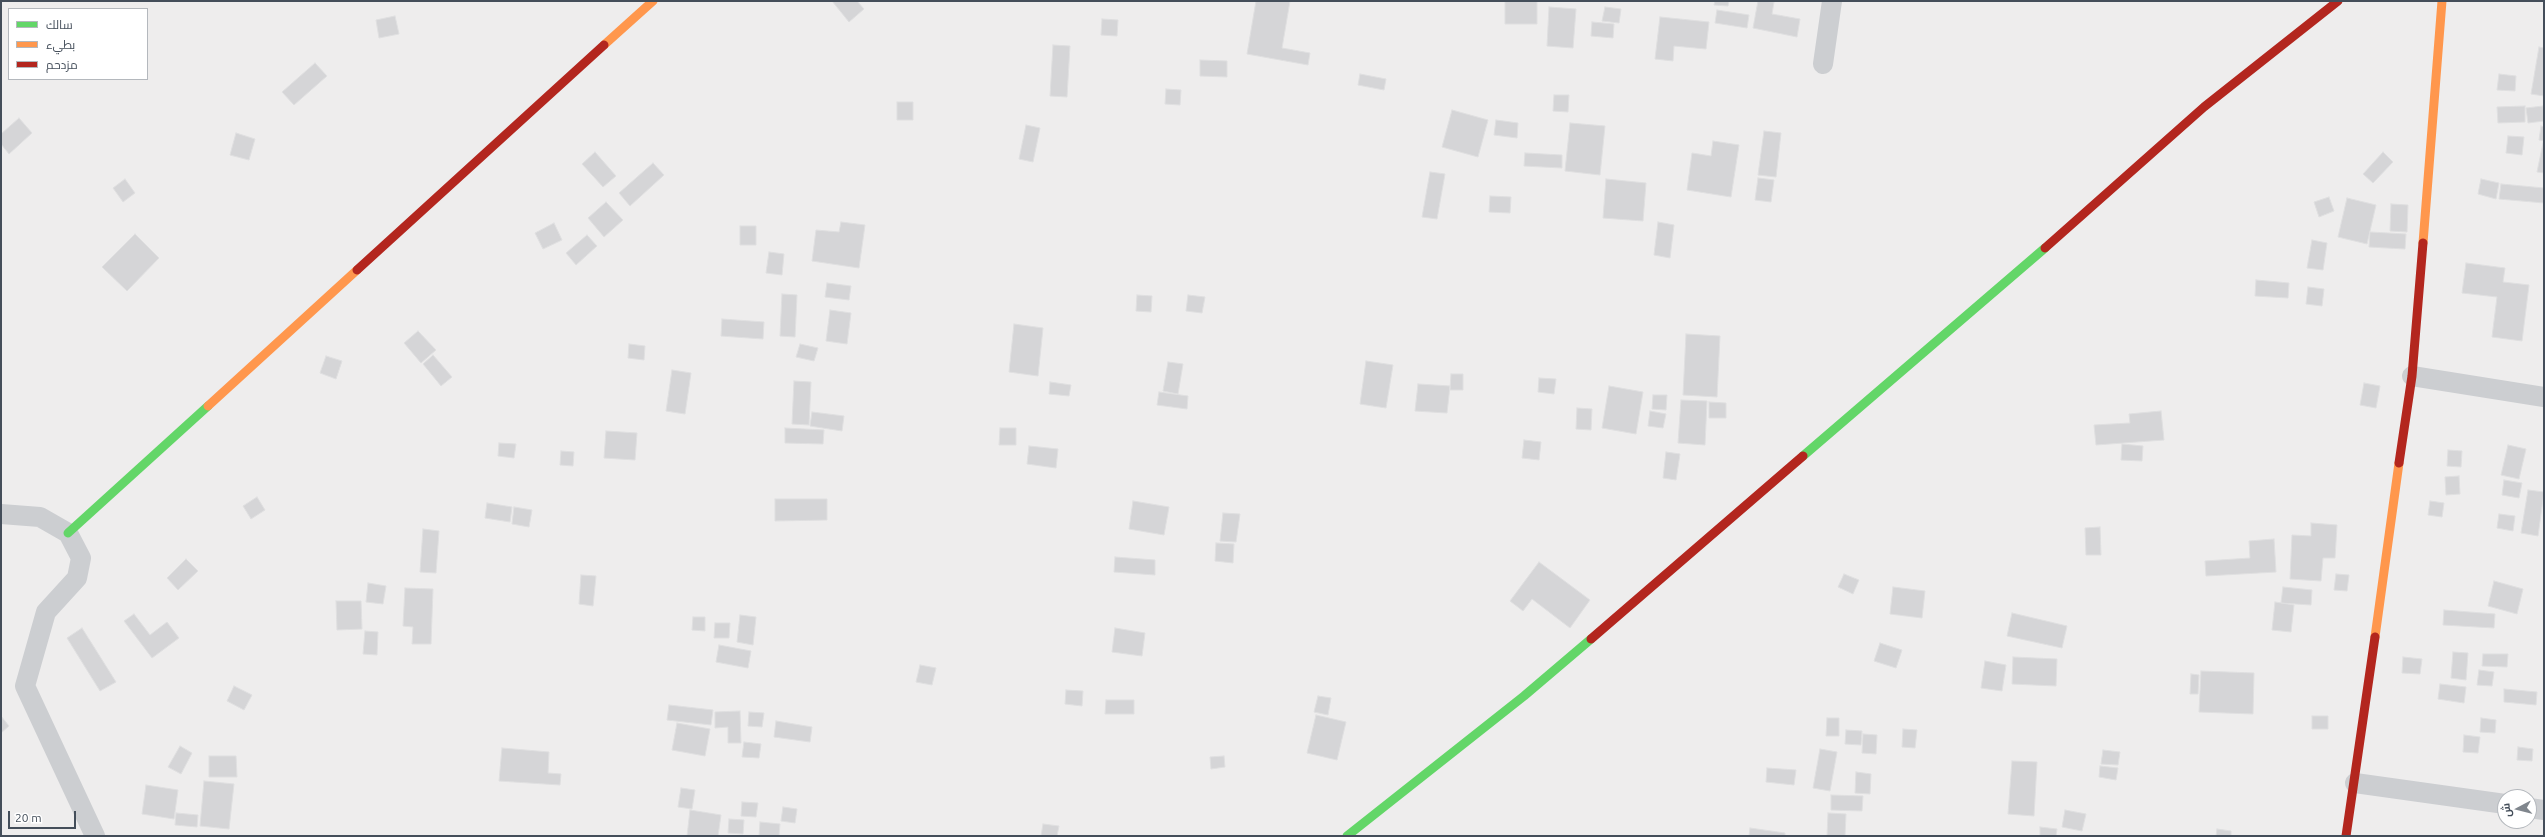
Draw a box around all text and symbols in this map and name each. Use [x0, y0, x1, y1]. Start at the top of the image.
legend [8, 8, 148, 80]
text: سالك [46, 18, 73, 31]
text: بطيء [46, 38, 75, 51]
text: مزدحم [46, 58, 78, 71]
north arrow [2497, 789, 2537, 829]
scale bar [10, 803, 78, 829]
text: ش [2499, 803, 2513, 818]
text: 20 m [15, 811, 42, 824]

